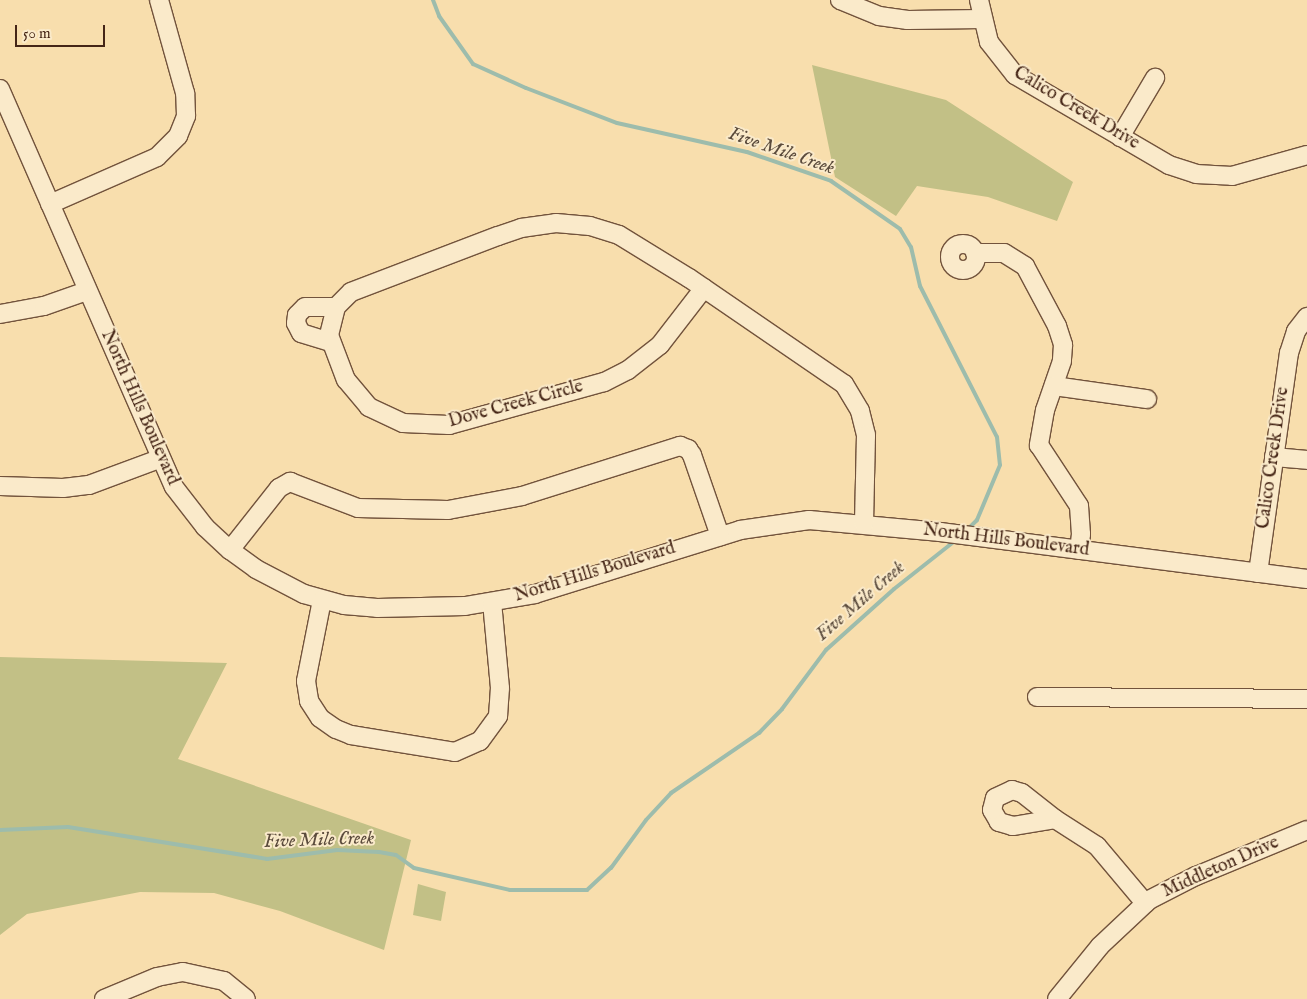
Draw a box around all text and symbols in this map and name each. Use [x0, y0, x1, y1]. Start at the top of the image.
scale bar [18, 15, 108, 47]
text: 50 m [23, 24, 51, 43]
street label: Calico Creek Drive [1009, 63, 1143, 155]
water label: Five Mile Creek [725, 123, 837, 181]
street label: North Hills Boulevard [95, 327, 183, 489]
street label: Dove Creek Circle [446, 377, 586, 433]
street label: Calico Creek Drive [1253, 386, 1295, 530]
street label: North Hills Boulevard [922, 520, 1090, 562]
street label: North Hills Boulevard [512, 538, 678, 608]
water label: Five Mile Creek [812, 557, 910, 647]
water label: Five Mile Creek [263, 828, 375, 854]
street label: Middleton Drive [1159, 833, 1283, 903]

